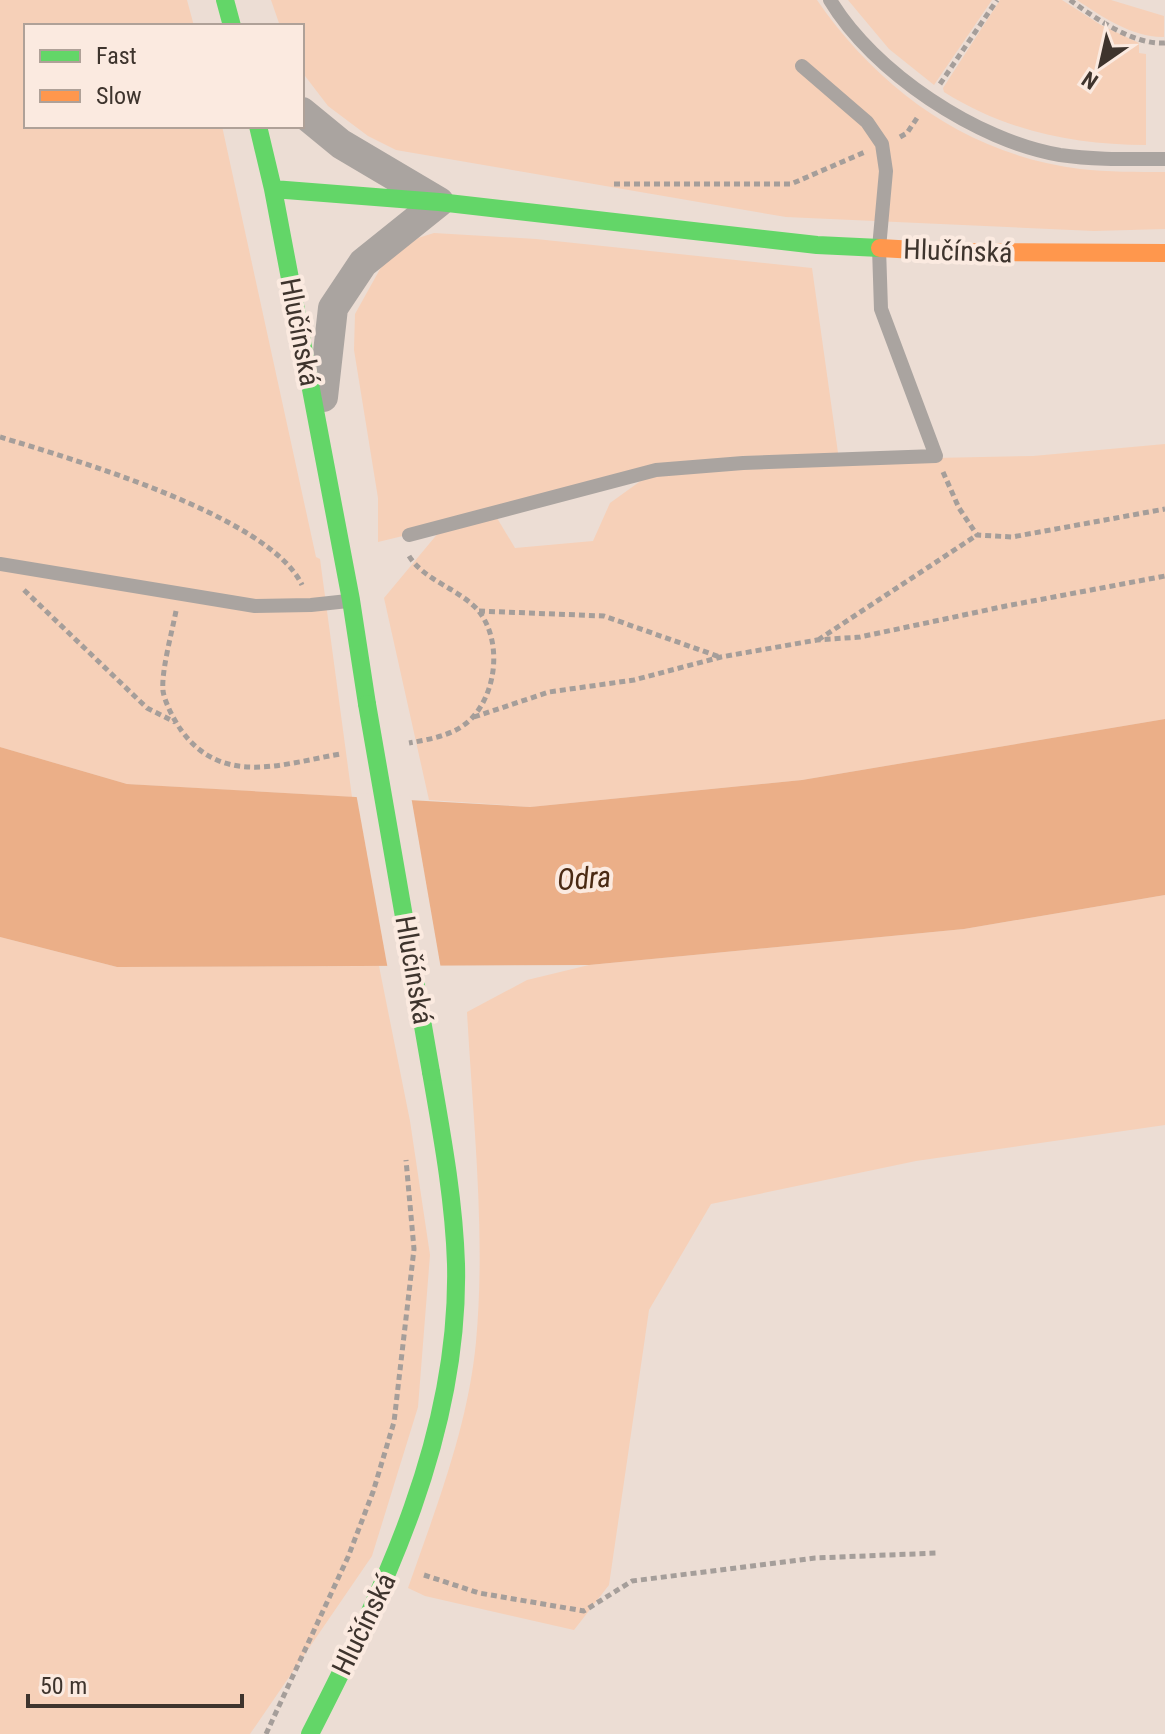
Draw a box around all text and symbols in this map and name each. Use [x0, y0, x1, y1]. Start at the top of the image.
legend [24, 24, 304, 128]
north arrow [1061, 24, 1141, 104]
text: Fast [96, 42, 137, 70]
text: N [1078, 66, 1103, 94]
text: Slow [96, 82, 142, 110]
street label: Hlučínská [903, 233, 1013, 269]
street label: Hlučínská [273, 275, 327, 389]
water label: Odra [556, 859, 612, 897]
street label: Hlučínská [388, 913, 440, 1027]
street label: Hlučínská [325, 1568, 403, 1680]
scale bar [28, 1658, 242, 1708]
text: 50 m [40, 1672, 87, 1700]

